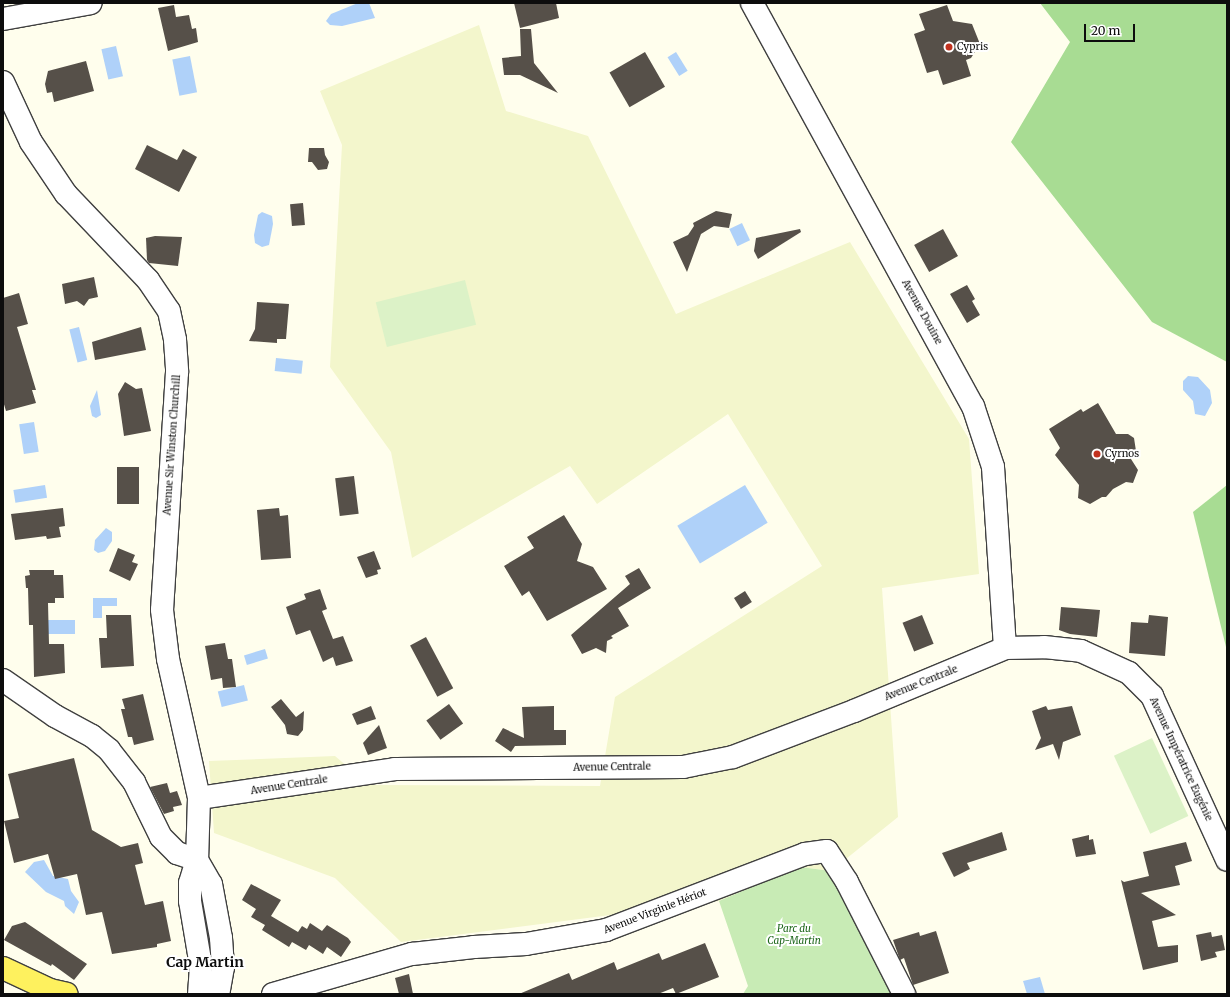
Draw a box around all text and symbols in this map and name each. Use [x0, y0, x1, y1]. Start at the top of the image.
scale bar [1086, 16, 1137, 42]
text: 20 m [1091, 23, 1120, 38]
place label: Cypris [957, 41, 988, 53]
marker: Cypris [944, 42, 954, 52]
street label: Avenue Douine [899, 277, 945, 347]
street label: Avenue Sir Winston Churchill [161, 374, 183, 516]
place label: Cyrnos [1105, 448, 1139, 460]
marker: Cyrnos [1092, 449, 1102, 459]
street label: Avenue Centrale [883, 663, 959, 703]
street label: Avenue Impératrice Eugénie [1147, 695, 1215, 823]
street label: Avenue Centrale [573, 760, 651, 774]
street label: Avenue Centrale [250, 773, 328, 797]
street label: Avenue Virginie Hériot [602, 886, 708, 936]
park label: Parc du Cap-Martin [767, 922, 821, 946]
district label: Cap Martin [166, 954, 244, 970]

